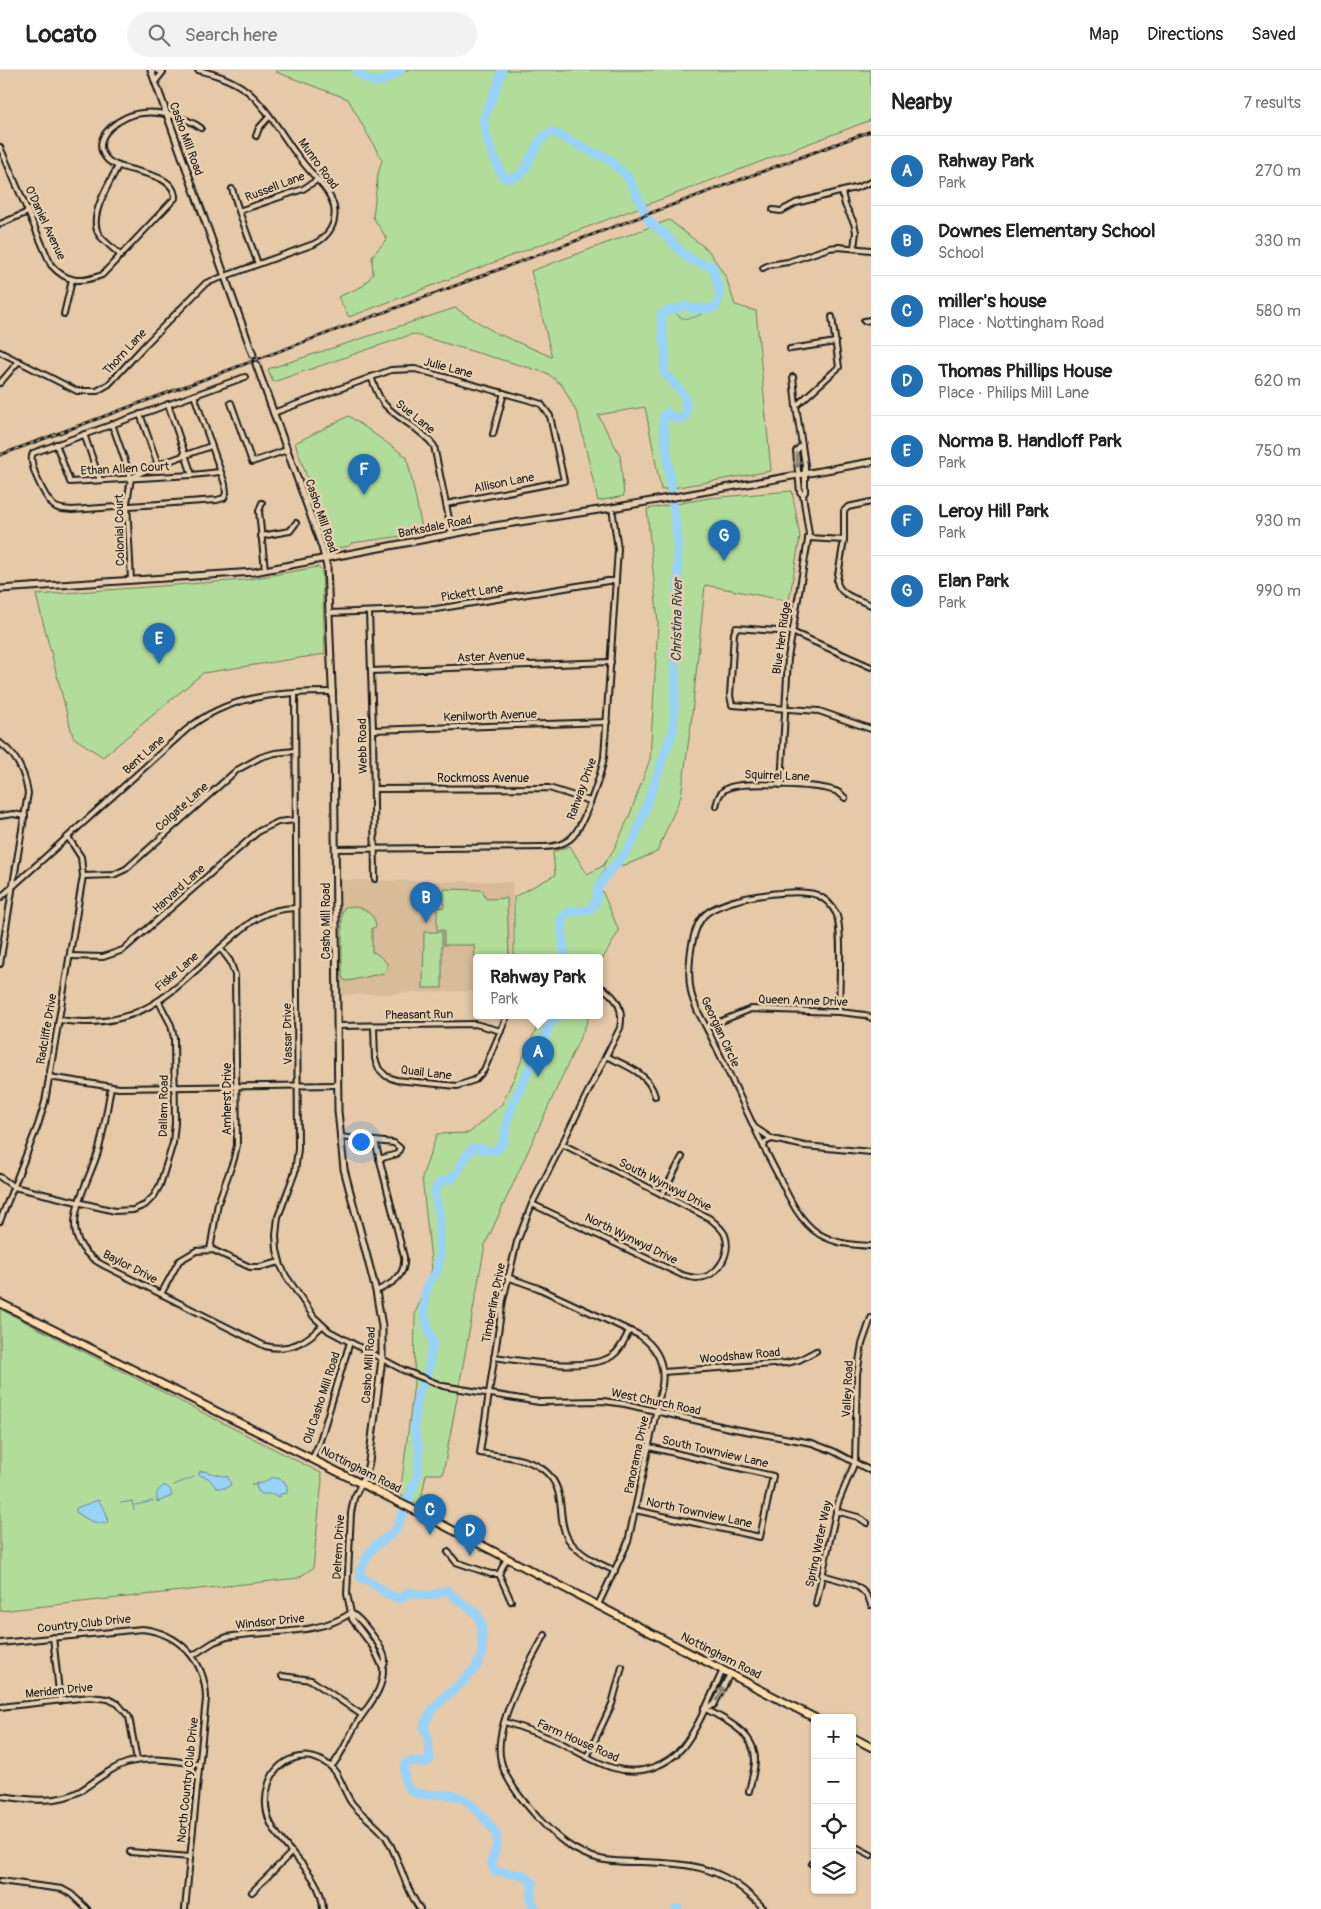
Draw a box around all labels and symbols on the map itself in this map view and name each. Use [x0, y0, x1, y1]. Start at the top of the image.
street label: Casho Mill Road [166, 100, 206, 178]
street label: Munro Road [294, 136, 342, 193]
street label: Russell Lane [243, 169, 307, 205]
street label: O'Daniel Avenue [21, 184, 69, 262]
street label: Thorn Lane [100, 326, 150, 378]
street label: Julie Lane [422, 354, 474, 382]
street label: Sue Lane [392, 397, 438, 437]
one-way arrow [793, 451, 802, 467]
pin: F [348, 454, 380, 495]
street label: Ethan Allen Court [80, 459, 170, 479]
street label: Allison Lane [472, 470, 536, 496]
street label: Casho Mill Road [301, 477, 341, 555]
street label: Colonial Court [112, 494, 128, 566]
street label: Barksdale Road [397, 512, 473, 541]
pin: G [708, 520, 740, 561]
water label: Christina River [668, 576, 686, 662]
street label: Pickett Lane [440, 581, 504, 605]
street label: Blue Hen Ridge [769, 601, 795, 675]
pin: E [143, 623, 175, 664]
street label: Aster Avenue [457, 648, 525, 666]
street label: Kenilworth Avenue [443, 707, 537, 725]
street label: Webb Road [355, 718, 371, 774]
street label: Bent Lane [120, 732, 168, 778]
street label: Rahway Drive [564, 756, 600, 822]
street label: Squirrel Lane [744, 767, 810, 785]
street label: Rockmoss Avenue [437, 771, 529, 786]
street label: Colgate Lane [152, 779, 212, 835]
street label: Harvard Lane [150, 861, 208, 917]
street label: Casho Mill Road [319, 882, 334, 959]
pin: B [410, 882, 442, 923]
street label: Fiske Lane [152, 949, 202, 995]
street label: Radcliffe Drive [33, 992, 61, 1066]
street label: Queen Anne Drive [758, 992, 848, 1010]
street label: Georgian Circle [697, 994, 743, 1070]
street label: Vassar Drive [280, 1003, 296, 1065]
street label: Pheasant Run [385, 1007, 453, 1023]
pin: A [522, 1036, 554, 1077]
street label: Quail Lane [400, 1062, 452, 1084]
street label: Amherst Drive [220, 1063, 235, 1135]
street label: Dallam Road [156, 1075, 172, 1137]
your location [348, 1129, 374, 1155]
street label: South Wynwyd Drive [616, 1155, 714, 1215]
street label: North Wynwyd Drive [582, 1210, 680, 1268]
street label: Baylor Drive [100, 1247, 160, 1287]
street label: Timberline Drive [479, 1262, 509, 1344]
street label: Casho Mill Road [359, 1326, 379, 1404]
street label: Woodshaw Road [699, 1345, 781, 1367]
street label: Old Casho Mill Road [300, 1350, 344, 1446]
street label: Valley Road [839, 1360, 857, 1418]
street label: West Church Road [610, 1385, 702, 1419]
street label: Panorama Drive [621, 1415, 653, 1495]
street label: South Townview Lane [660, 1432, 770, 1472]
street label: Nottingham Road [318, 1443, 404, 1497]
pin: C [414, 1494, 446, 1535]
street label: North Townview Lane [645, 1494, 754, 1532]
street label: Spring Water Way [802, 1499, 836, 1589]
street label: Delrem Drive [330, 1514, 348, 1580]
pin: D [454, 1515, 486, 1556]
street label: Windsor Drive [235, 1611, 305, 1633]
street label: Country Club Drive [37, 1612, 132, 1636]
street label: Nottingham Road [678, 1629, 764, 1683]
street label: Meriden Drive [25, 1680, 94, 1702]
one-way arrow [716, 1687, 725, 1702]
street label: Farm House Road [535, 1716, 622, 1766]
street label: North Country Club Drive [174, 1717, 202, 1843]

